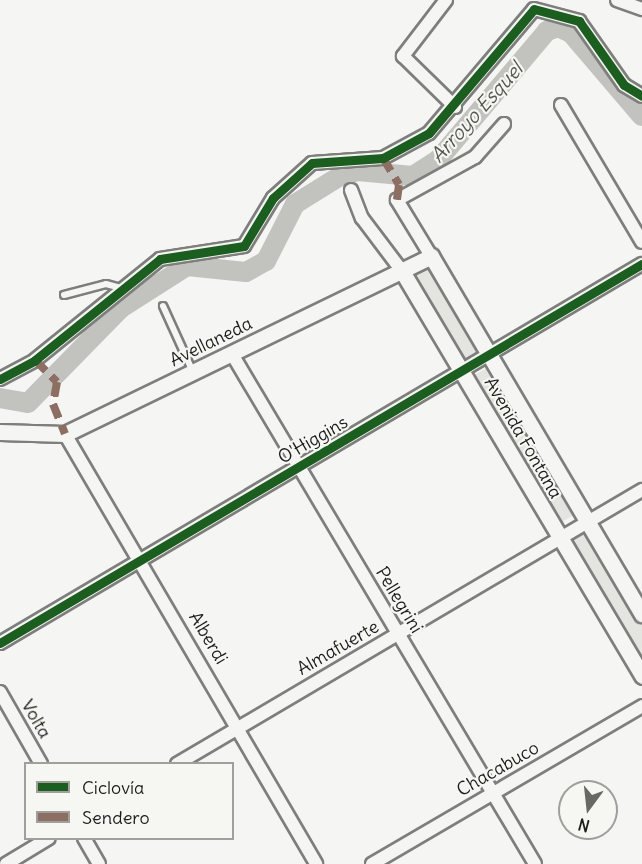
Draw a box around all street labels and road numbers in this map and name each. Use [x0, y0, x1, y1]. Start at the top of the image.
street label: Avellaneda [166, 313, 256, 371]
street label: Avenida Fontana [480, 374, 566, 502]
street label: O'Higgins [274, 411, 352, 469]
street label: Pellegrini [371, 563, 427, 637]
street label: Alberdi [184, 608, 232, 668]
street label: Almafuerte [293, 616, 383, 680]
street label: Volta [16, 696, 56, 742]
street label: Chacabuco [453, 737, 543, 801]

